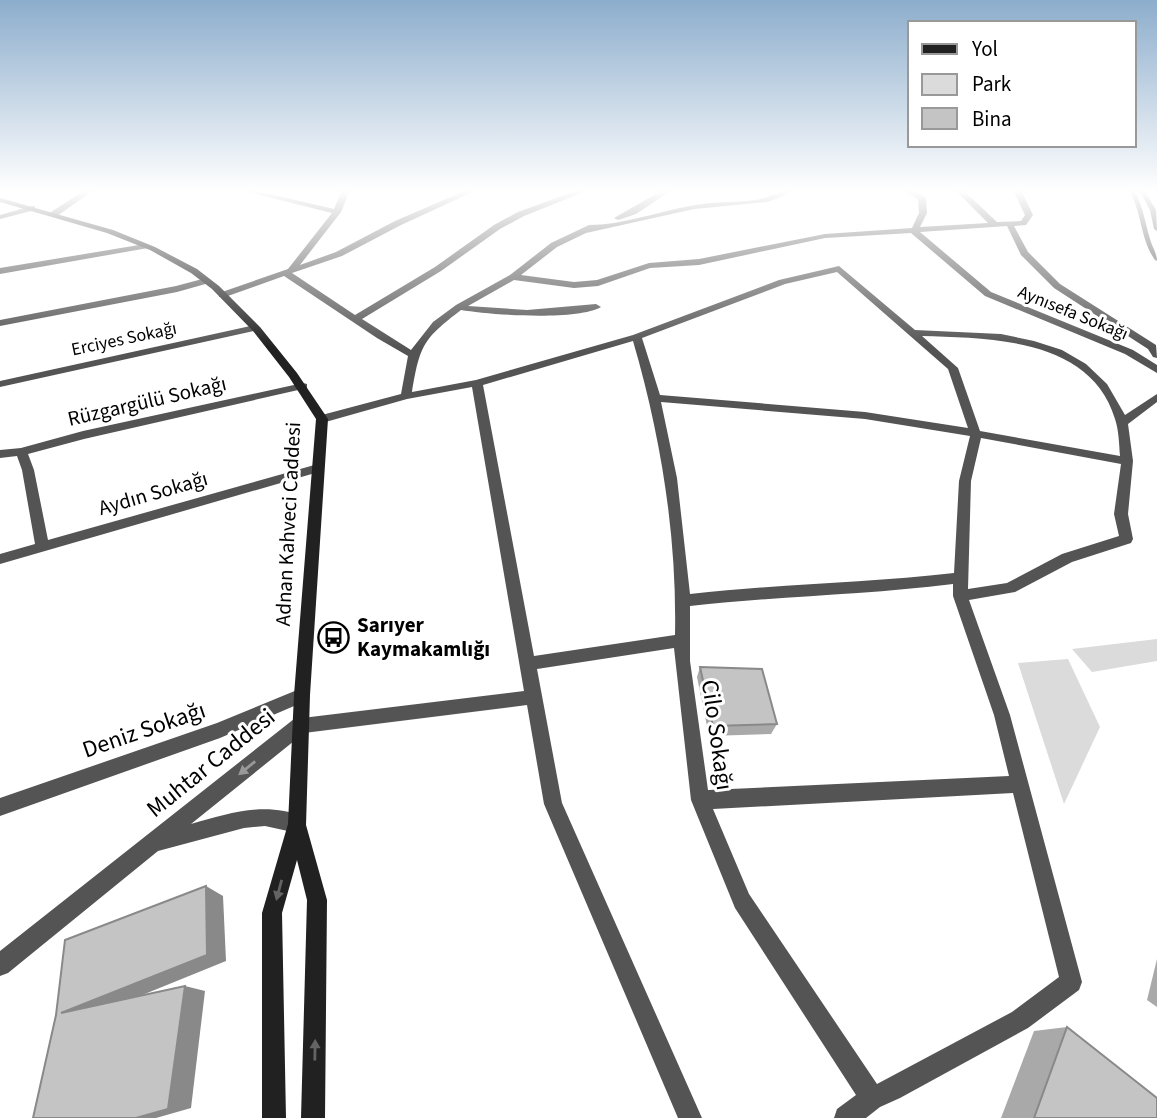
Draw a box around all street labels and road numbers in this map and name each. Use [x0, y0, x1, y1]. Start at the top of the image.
street label: Aynısefa Sokağı [1014, 279, 1132, 347]
street label: Erciyes Sokağı [69, 316, 179, 362]
street label: Rüzgargülü Sokağı [65, 368, 229, 434]
street label: Adnan Kahveci Caddesi [268, 421, 308, 627]
street label: Aydın Sokağı [95, 463, 211, 523]
street label: Cilo Sokağı [692, 678, 742, 792]
street label: Deniz Sokağı [78, 693, 210, 767]
street label: Muhtar Caddesi [139, 700, 283, 826]

